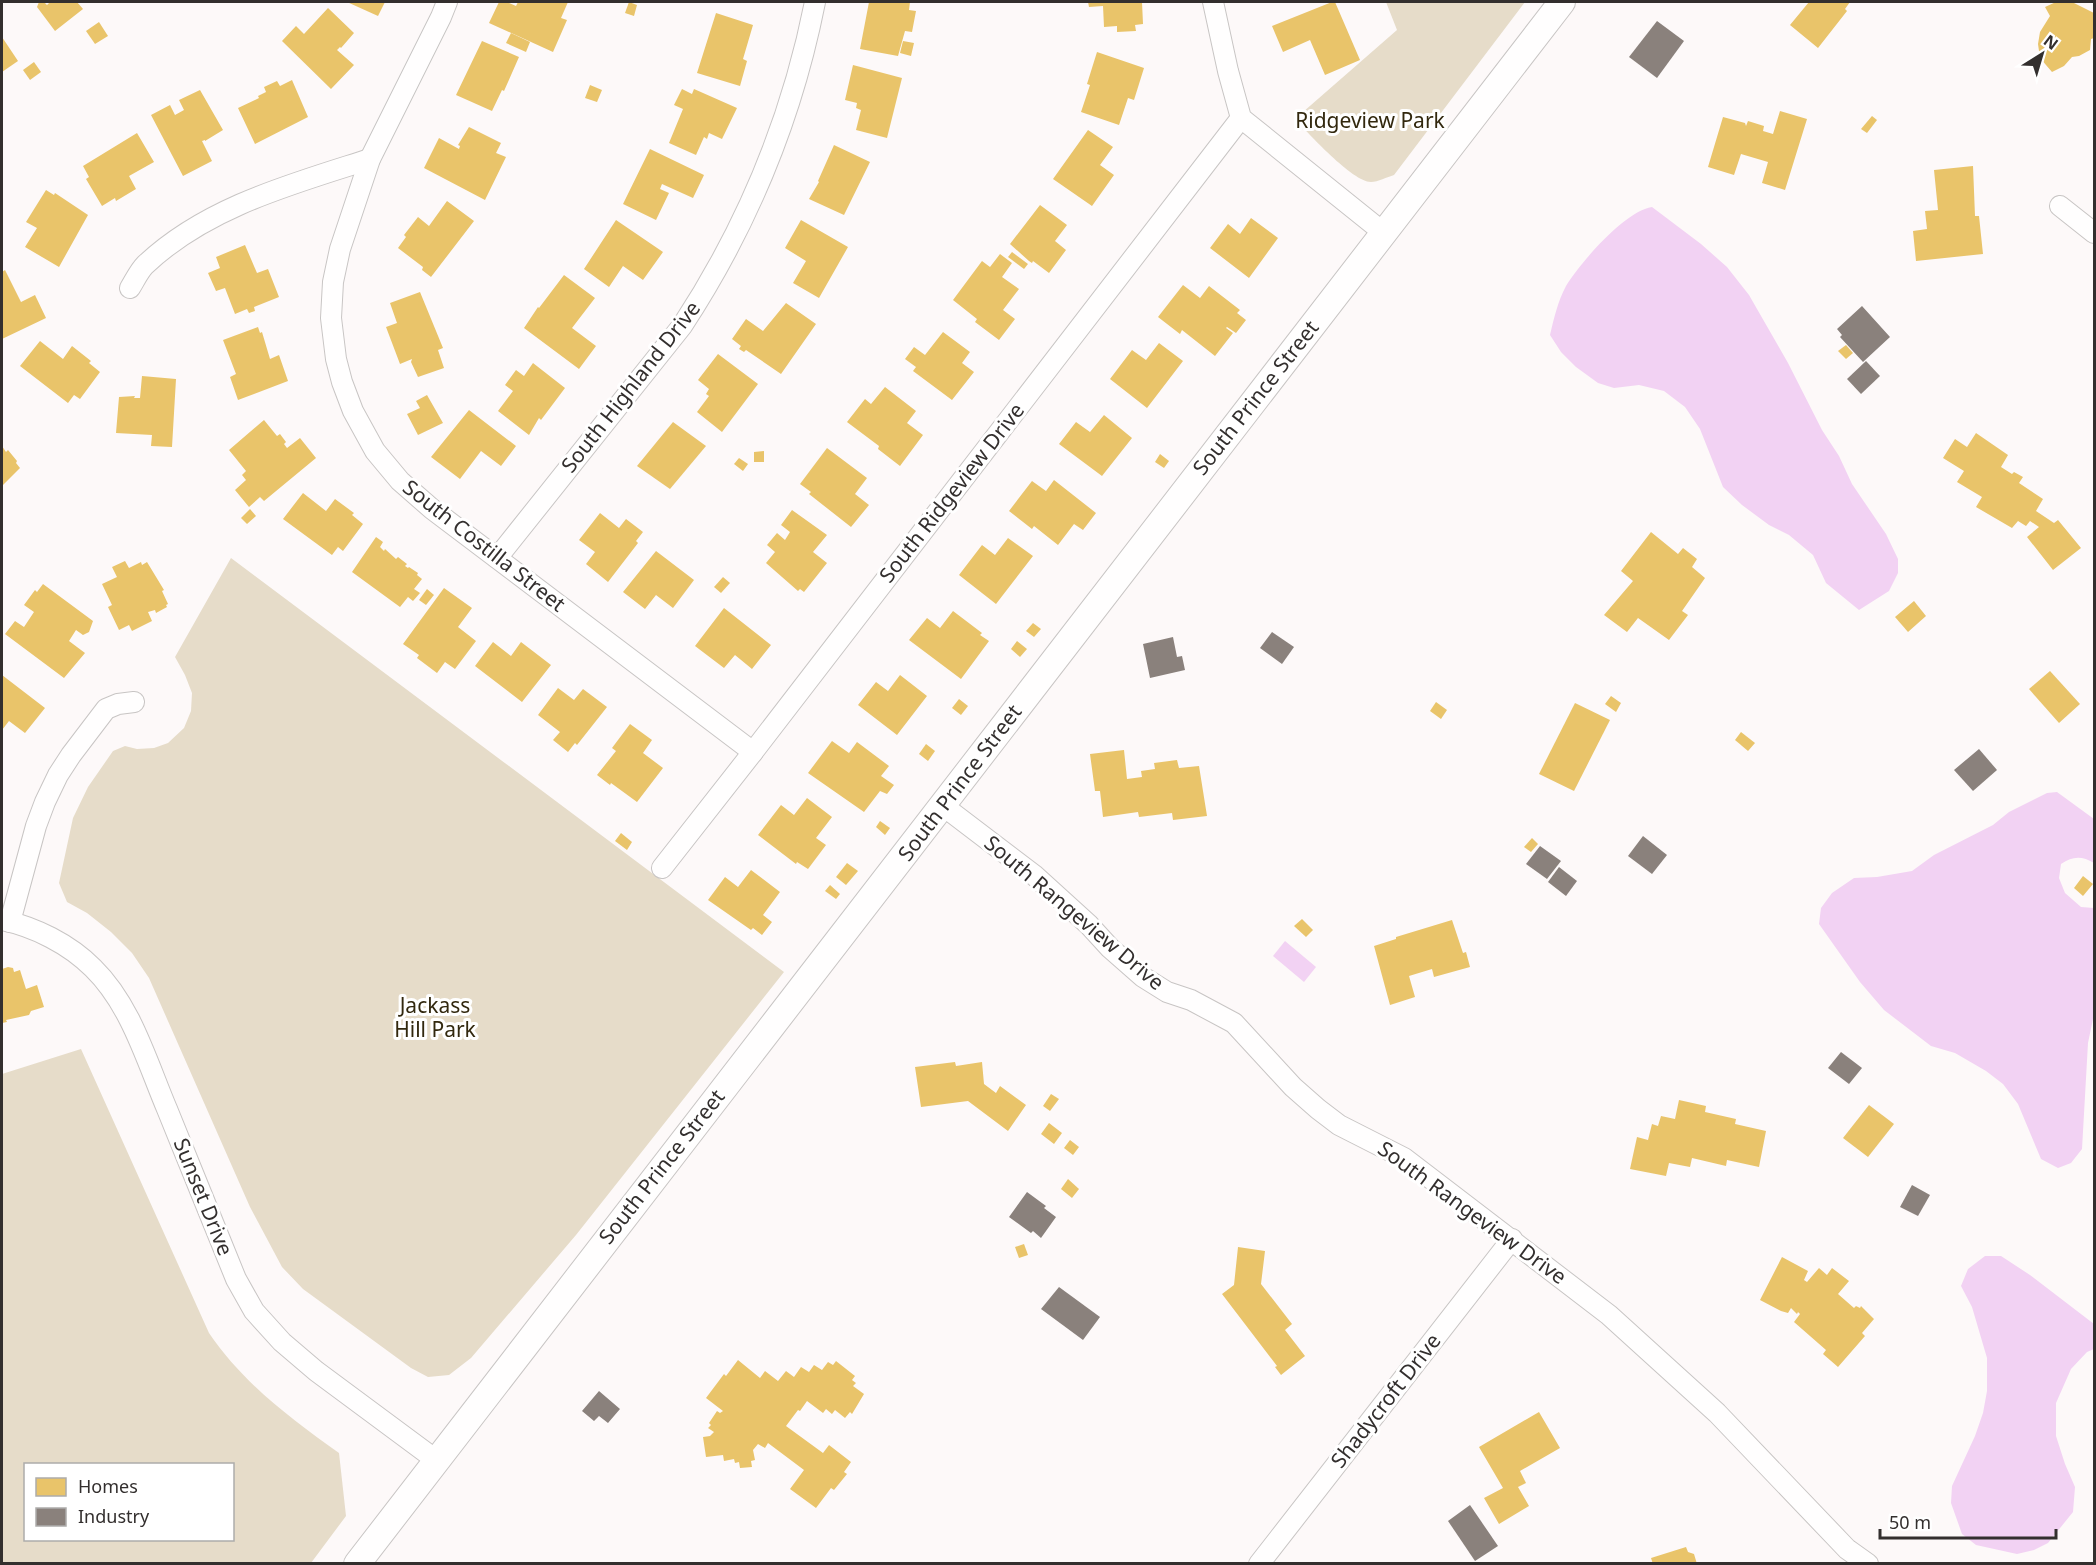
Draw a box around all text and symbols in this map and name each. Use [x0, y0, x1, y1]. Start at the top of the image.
north arrow [2012, 24, 2072, 84]
text: N [2039, 29, 2063, 55]
park label: Ridgeview Park [1295, 106, 1446, 134]
street label: South Highland Drive [554, 295, 706, 478]
street label: South Prince Street [1186, 314, 1325, 480]
street label: South Ridgeview Drive [872, 397, 1030, 588]
street label: South Costilla Street [398, 473, 572, 618]
street label: South Prince Street [891, 698, 1028, 866]
street label: South Rangeview Drive [979, 829, 1171, 996]
park label: Jackass Hill Park [394, 991, 477, 1043]
street label: South Prince Street [592, 1083, 731, 1249]
street label: Sunset Drive [168, 1134, 240, 1260]
street label: South Rangeview Drive [1373, 1134, 1573, 1290]
street label: Shadycroft Drive [1324, 1327, 1446, 1473]
legend [24, 1463, 234, 1541]
text: Homes [78, 1474, 138, 1498]
scale bar [1880, 1502, 2056, 1540]
text: Industry [78, 1504, 150, 1528]
text: 50 m [1889, 1510, 1931, 1534]

